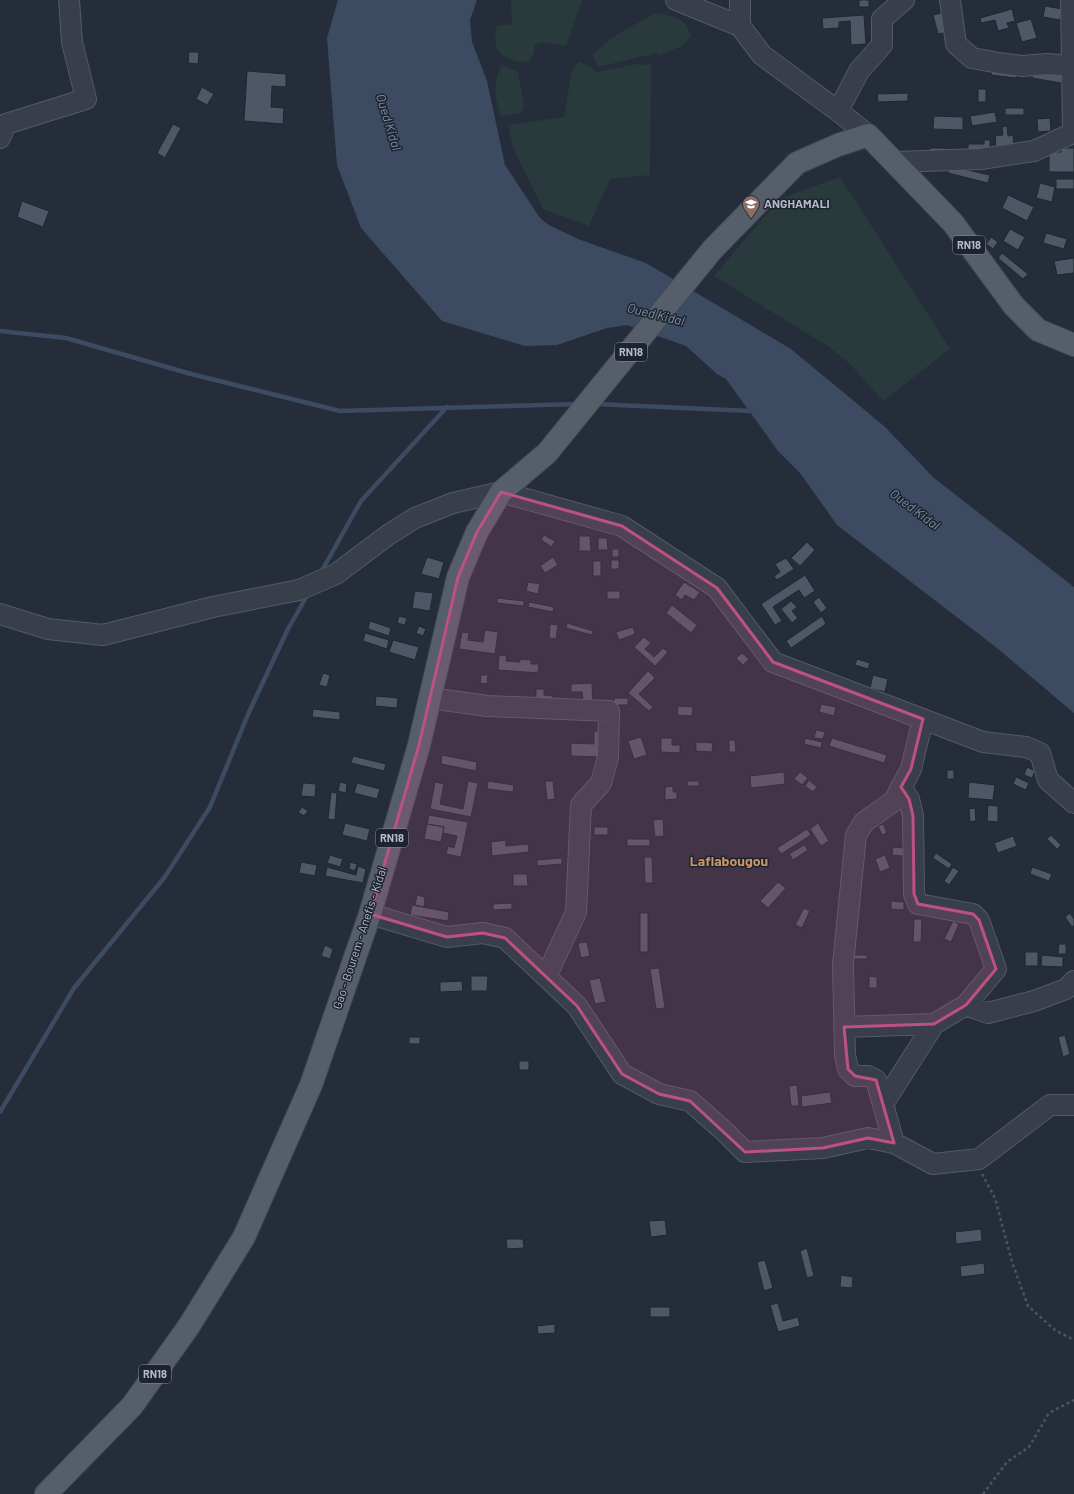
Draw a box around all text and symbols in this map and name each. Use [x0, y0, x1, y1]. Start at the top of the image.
water label: Oued Kidal [373, 92, 405, 152]
school or university icon: ANGHAMALI [741, 194, 761, 219]
place label: ANGHAMALI [764, 196, 830, 210]
road number: RN18 [953, 236, 985, 254]
water label: Oued Kidal [626, 299, 686, 329]
road number: RN18 [615, 343, 647, 361]
water label: Oued Kidal [887, 485, 943, 533]
road number: RN18 [376, 829, 408, 847]
district label: Lafiabougou [690, 852, 768, 869]
street label: Gao - Bourem - Anefis - Kidal [329, 865, 389, 1011]
road number: RN18 [139, 1365, 171, 1383]

